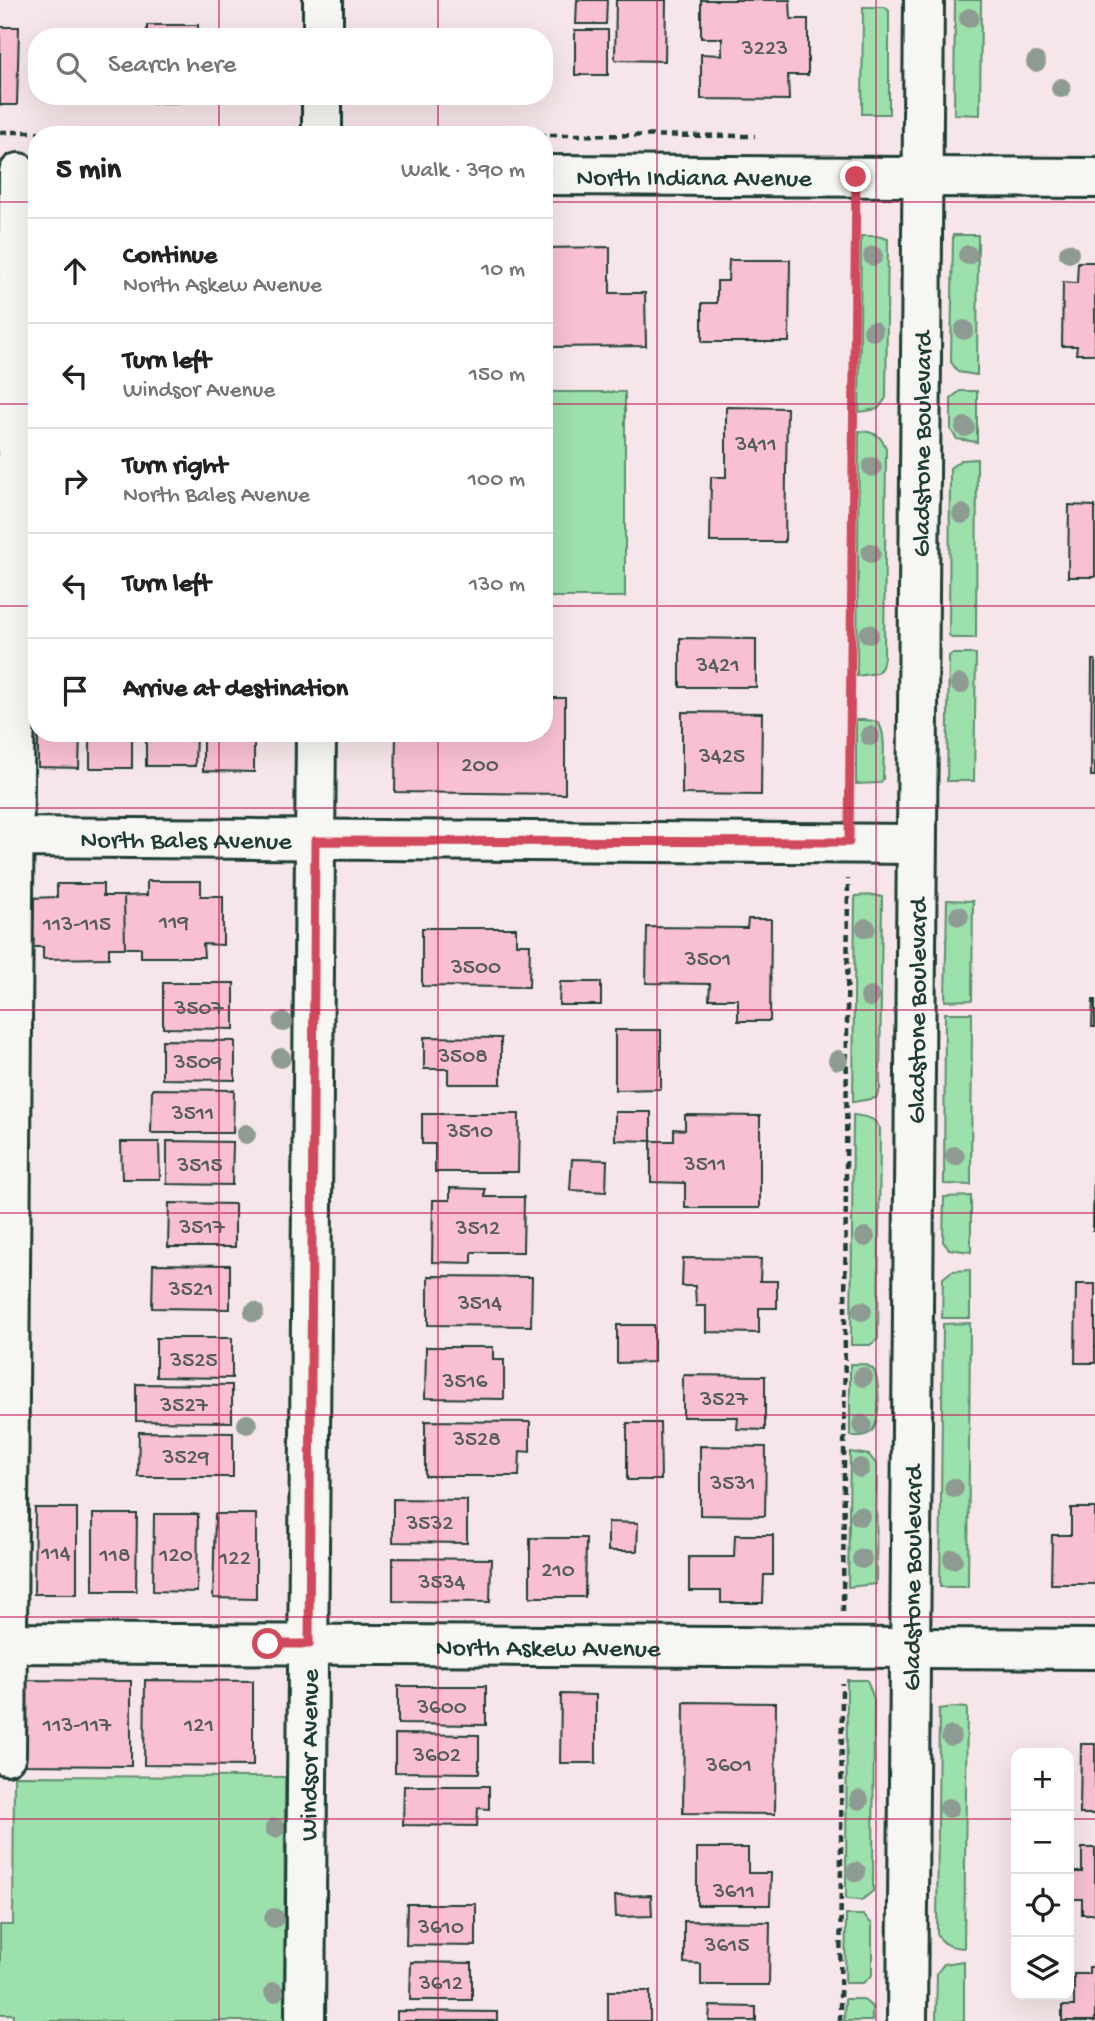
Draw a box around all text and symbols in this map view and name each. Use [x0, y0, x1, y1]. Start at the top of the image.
search box [28, 28, 553, 105]
house number: 3223 [741, 36, 788, 63]
icon: search [52, 48, 90, 86]
text: Search here [108, 51, 236, 82]
text: 5 min [56, 154, 121, 189]
text: Walk · 390 m [401, 158, 525, 185]
route end [840, 161, 871, 192]
street label: North Indiana Avenue [576, 164, 812, 196]
text: Continue [123, 242, 217, 273]
icon: ahead [56, 252, 94, 290]
text: 10 m [481, 257, 525, 284]
text: North Askew Avenue [123, 273, 322, 300]
street label: Gladstone Boulevard [908, 329, 941, 557]
text: Turn left [123, 347, 211, 378]
icon: left [56, 357, 94, 395]
text: 150 m [469, 362, 525, 389]
text: Windsor Avenue [123, 378, 275, 405]
house number: 3411 [734, 432, 777, 459]
text: Turn right [123, 452, 227, 483]
icon: right [56, 462, 94, 500]
text: 100 m [468, 467, 525, 494]
text: North Bales Avenue [123, 483, 310, 510]
icon: left [56, 567, 94, 605]
text: Turn left [123, 570, 211, 601]
text: 130 m [469, 572, 525, 599]
house number: 3421 [695, 653, 740, 680]
icon: arrive [56, 672, 94, 710]
text: Arrive at destination [123, 675, 348, 706]
house number: 3425 [698, 744, 745, 771]
house number: 200 [461, 753, 499, 780]
street label: North Bales Avenue [80, 827, 292, 859]
street label: Gladstone Boulevard [904, 896, 936, 1124]
house number: 119 [158, 910, 190, 937]
house number: 113-115 [42, 912, 111, 939]
house number: 3501 [684, 947, 731, 974]
house number: 3500 [450, 955, 501, 982]
house number: 3507 [173, 996, 225, 1023]
house number: 3508 [437, 1044, 488, 1071]
house number: 3509 [173, 1050, 223, 1077]
house number: 3511 [171, 1101, 214, 1128]
house number: 3510 [446, 1119, 493, 1146]
house number: 3511 [683, 1152, 726, 1179]
house number: 3515 [176, 1153, 223, 1180]
house number: 3517 [178, 1215, 226, 1242]
house number: 3512 [455, 1216, 500, 1243]
house number: 3521 [168, 1277, 213, 1304]
house number: 3514 [457, 1291, 502, 1318]
house number: 3525 [169, 1348, 218, 1375]
house number: 3516 [442, 1369, 488, 1396]
house number: 3527 [699, 1387, 749, 1414]
house number: 3527 [159, 1393, 209, 1420]
house number: 3528 [452, 1427, 501, 1454]
house number: 3529 [162, 1445, 210, 1472]
street label: Gladstone Boulevard [899, 1463, 932, 1691]
house number: 3531 [709, 1471, 756, 1498]
house number: 3532 [405, 1511, 454, 1538]
house number: 114 [40, 1541, 71, 1568]
house number: 118 [98, 1543, 131, 1570]
house number: 120 [158, 1543, 193, 1570]
house number: 122 [218, 1546, 251, 1573]
house number: 210 [541, 1558, 575, 1585]
house number: 3534 [418, 1570, 466, 1597]
route start [252, 1628, 283, 1659]
street label: North Askew Avenue [435, 1634, 661, 1667]
street label: Windsor Avenue [296, 1668, 328, 1841]
house number: 3600 [416, 1695, 467, 1722]
house number: 113-117 [42, 1713, 112, 1740]
house number: 121 [183, 1713, 214, 1740]
house number: 3602 [412, 1743, 461, 1770]
map controls [1011, 1748, 1074, 2000]
button: + [1011, 1748, 1074, 1811]
house number: 3601 [705, 1753, 752, 1780]
button: − [1011, 1811, 1074, 1874]
button: locate [1011, 1874, 1074, 1937]
house number: 3611 [712, 1879, 755, 1906]
house number: 3610 [417, 1915, 464, 1942]
house number: 3615 [704, 1933, 749, 1960]
button: layers [1011, 1937, 1074, 2000]
house number: 3612 [418, 1971, 463, 1998]

